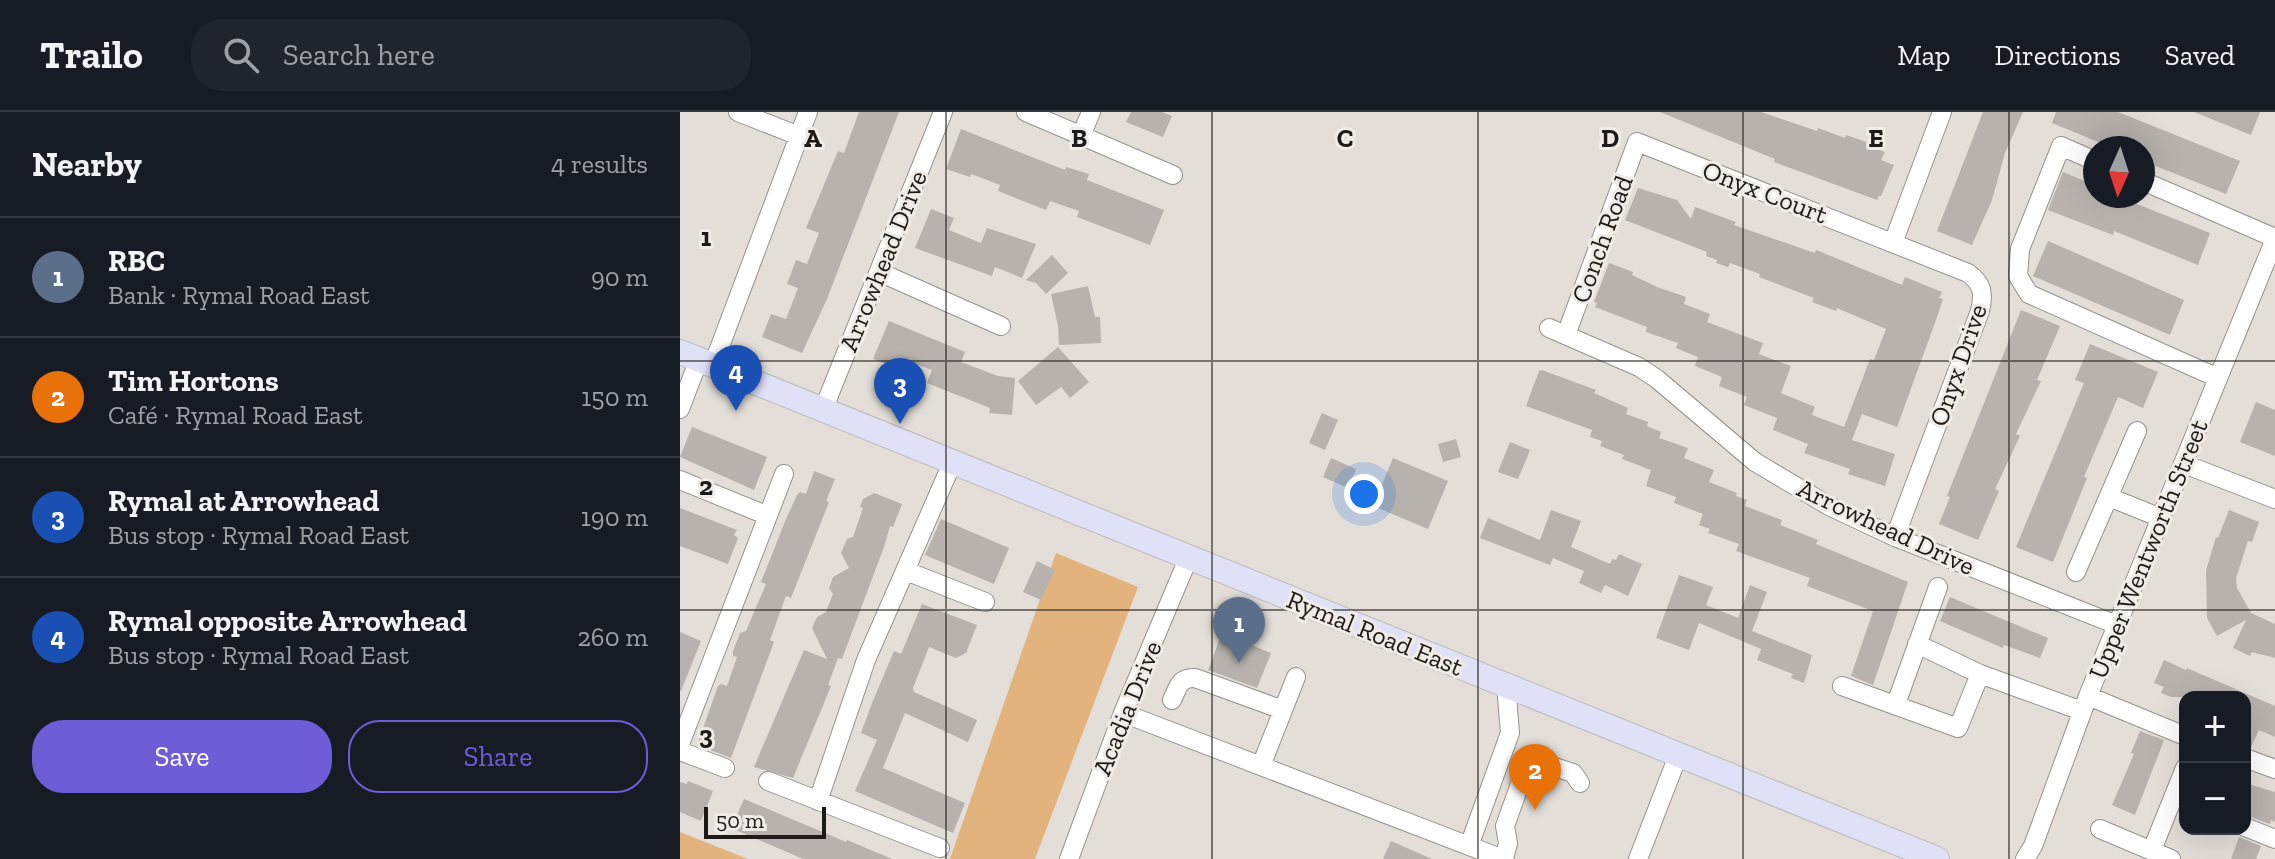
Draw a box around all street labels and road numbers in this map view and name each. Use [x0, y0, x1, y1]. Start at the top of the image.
street label: Onyx Court [1698, 154, 1832, 231]
street label: Arrowhead Drive [832, 166, 934, 356]
street label: Conch Road [1564, 171, 1640, 307]
street label: Onyx Drive [1922, 300, 1994, 430]
street label: Upper Wentworth Street [2081, 414, 2215, 683]
street label: Arrowhead Drive [1792, 472, 1980, 582]
street label: Rymal Road East [1282, 583, 1468, 683]
street label: Acadia Drive [1086, 636, 1168, 780]

